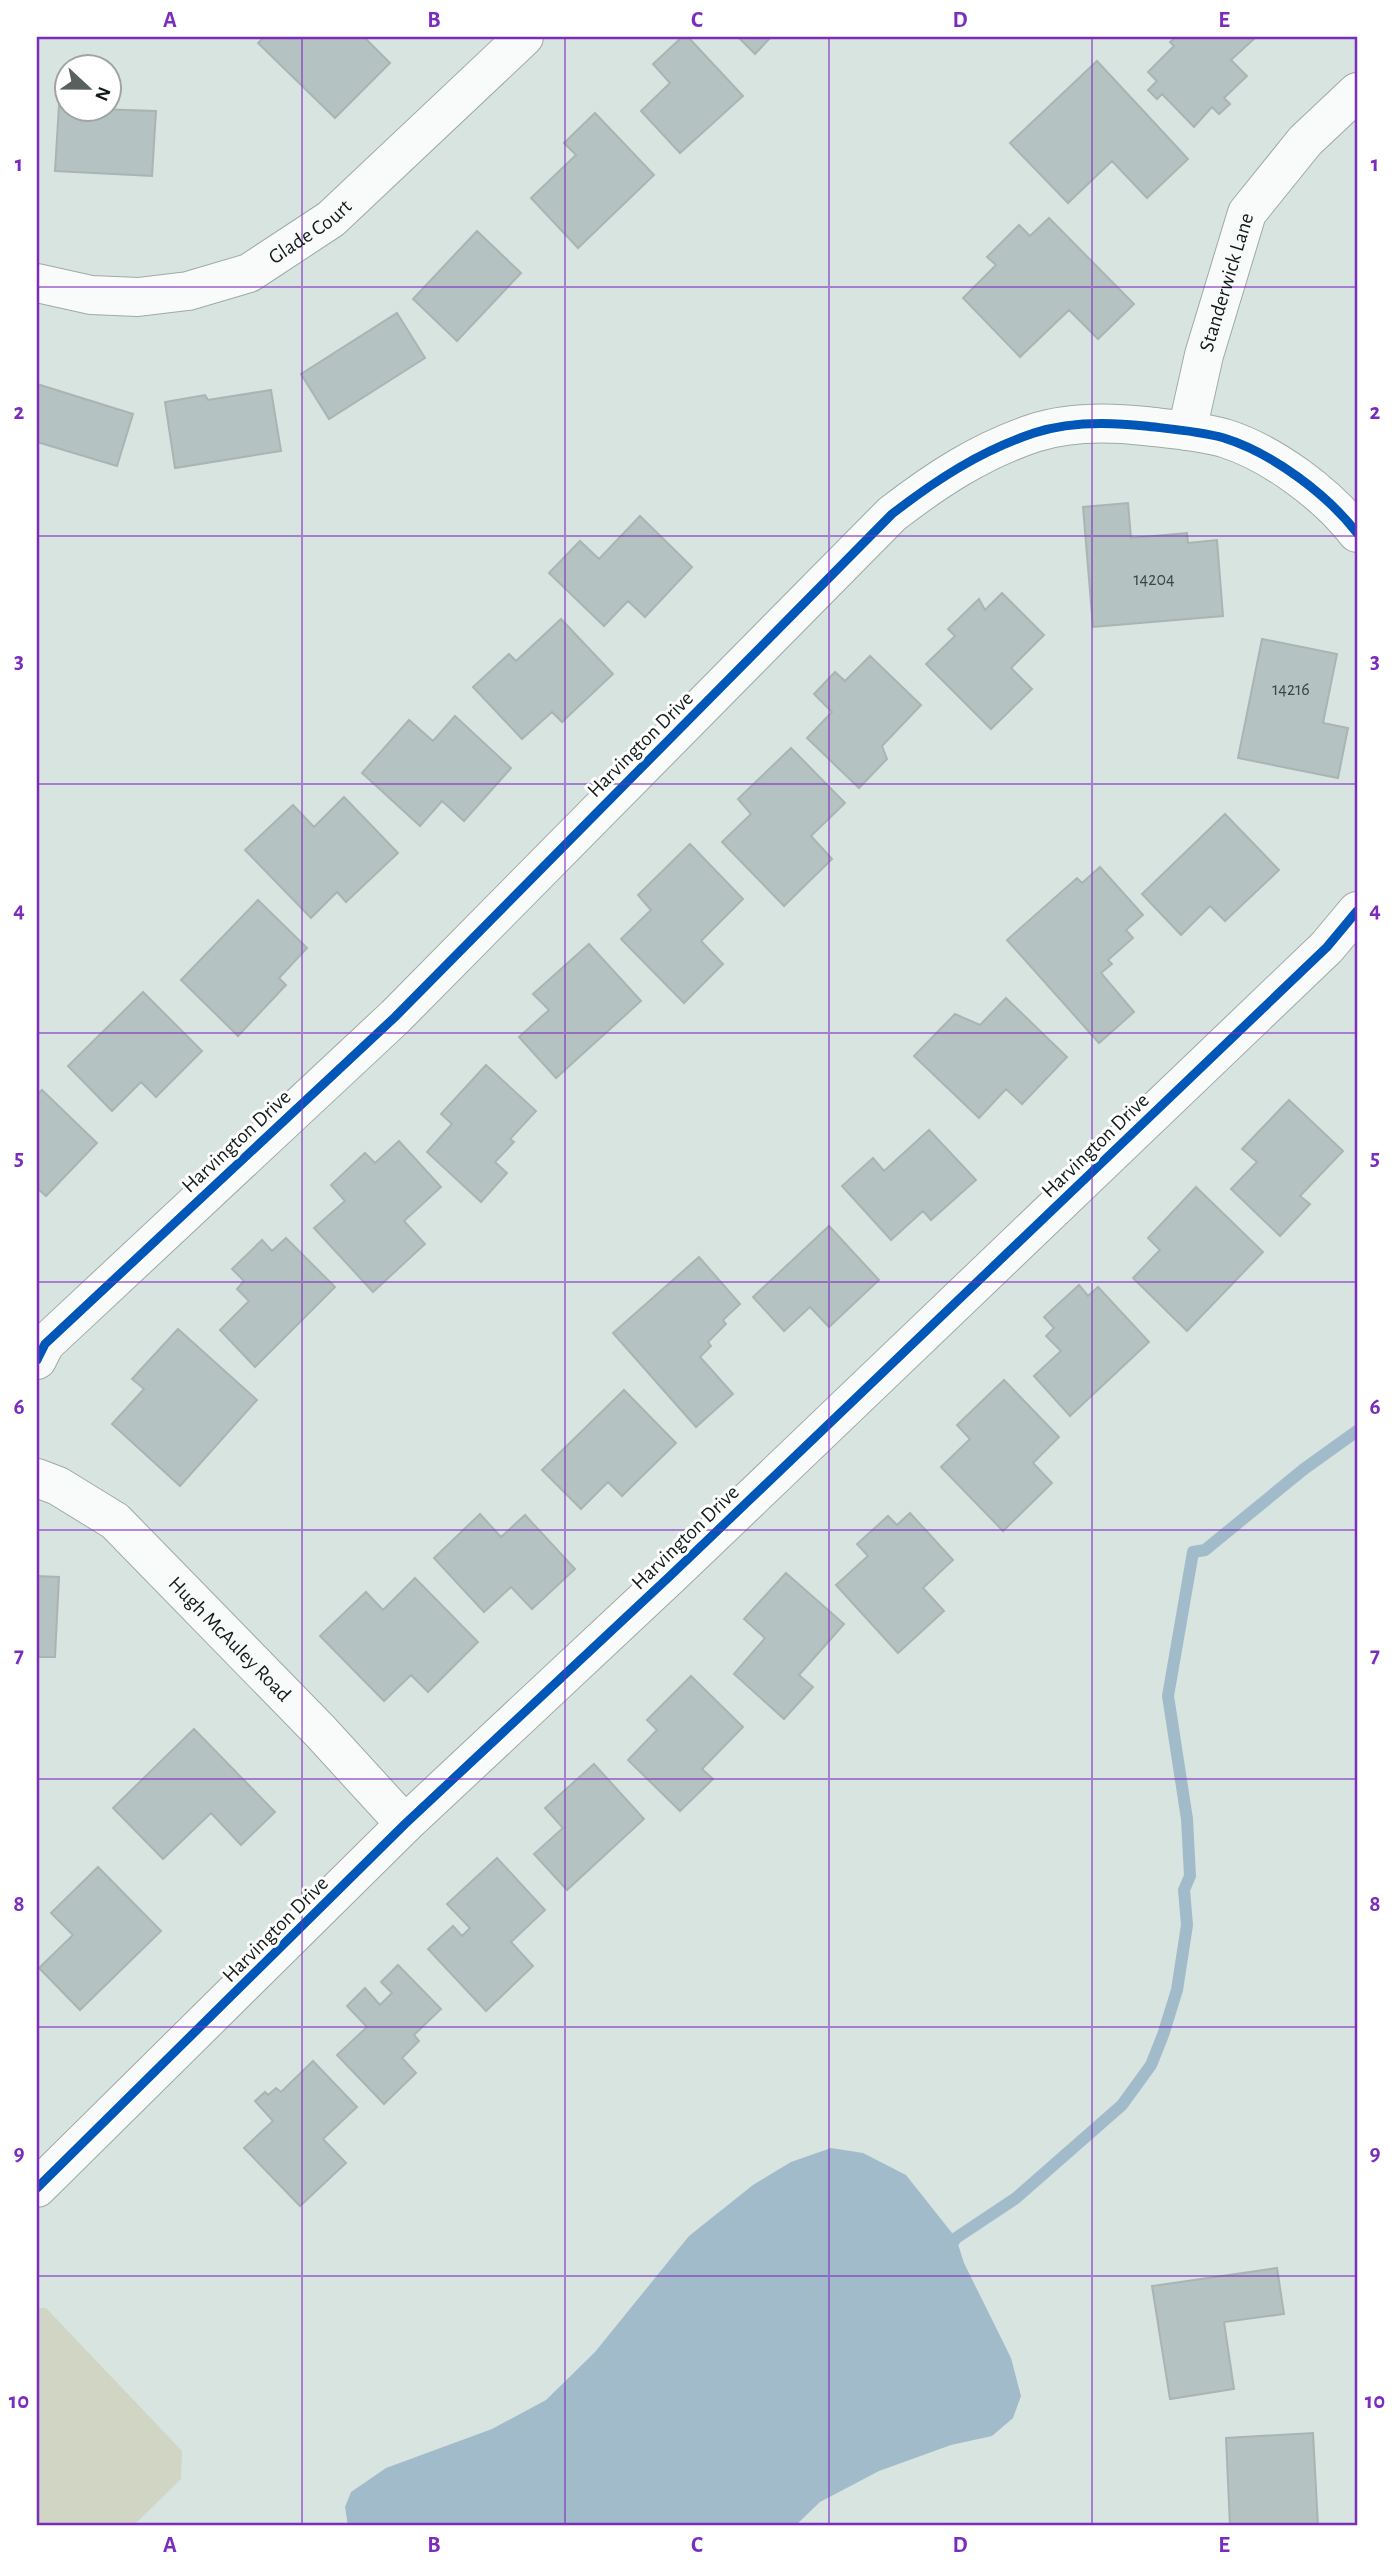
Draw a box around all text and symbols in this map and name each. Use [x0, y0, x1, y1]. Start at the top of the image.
text: A [163, 9, 177, 32]
text: B [427, 9, 441, 32]
text: C [691, 9, 703, 32]
text: D [952, 9, 968, 32]
text: E [1218, 9, 1230, 32]
north arrow [52, 52, 122, 122]
text: N [91, 84, 114, 103]
text: 1 [15, 153, 23, 176]
text: 1 [1371, 153, 1379, 176]
street label: Glade Court [265, 195, 356, 268]
street label: Standerwick Lane [1196, 210, 1257, 354]
text: 2 [14, 401, 25, 424]
text: 2 [1370, 401, 1381, 424]
house number: 14204 [1133, 571, 1175, 589]
text: 3 [14, 650, 24, 673]
text: 3 [1370, 650, 1380, 673]
house number: 14216 [1272, 681, 1310, 699]
street label: Harvington Drive [583, 687, 697, 801]
text: 4 [13, 899, 25, 922]
text: 4 [1369, 899, 1381, 922]
street label: Harvington Drive [178, 1086, 295, 1197]
street label: Harvington Drive [1038, 1089, 1153, 1202]
text: 5 [14, 1147, 24, 1170]
text: 5 [1370, 1147, 1380, 1170]
text: 6 [13, 1396, 25, 1419]
text: 6 [1369, 1396, 1381, 1419]
street label: Harvington Drive [628, 1481, 743, 1594]
street label: Hugh McAuley Road [164, 1573, 295, 1706]
text: 7 [14, 1644, 24, 1667]
text: 7 [1370, 1644, 1380, 1667]
street label: Harvington Drive [218, 1872, 332, 1986]
text: 8 [13, 1893, 25, 1916]
text: 8 [1369, 1893, 1381, 1916]
text: 9 [13, 2142, 25, 2165]
text: 9 [1369, 2142, 1381, 2165]
text: 10 [9, 2390, 29, 2413]
text: 10 [1365, 2390, 1385, 2413]
text: A [163, 2534, 177, 2557]
text: B [427, 2534, 441, 2557]
text: C [691, 2534, 703, 2557]
text: D [952, 2534, 968, 2557]
text: E [1218, 2534, 1230, 2557]

